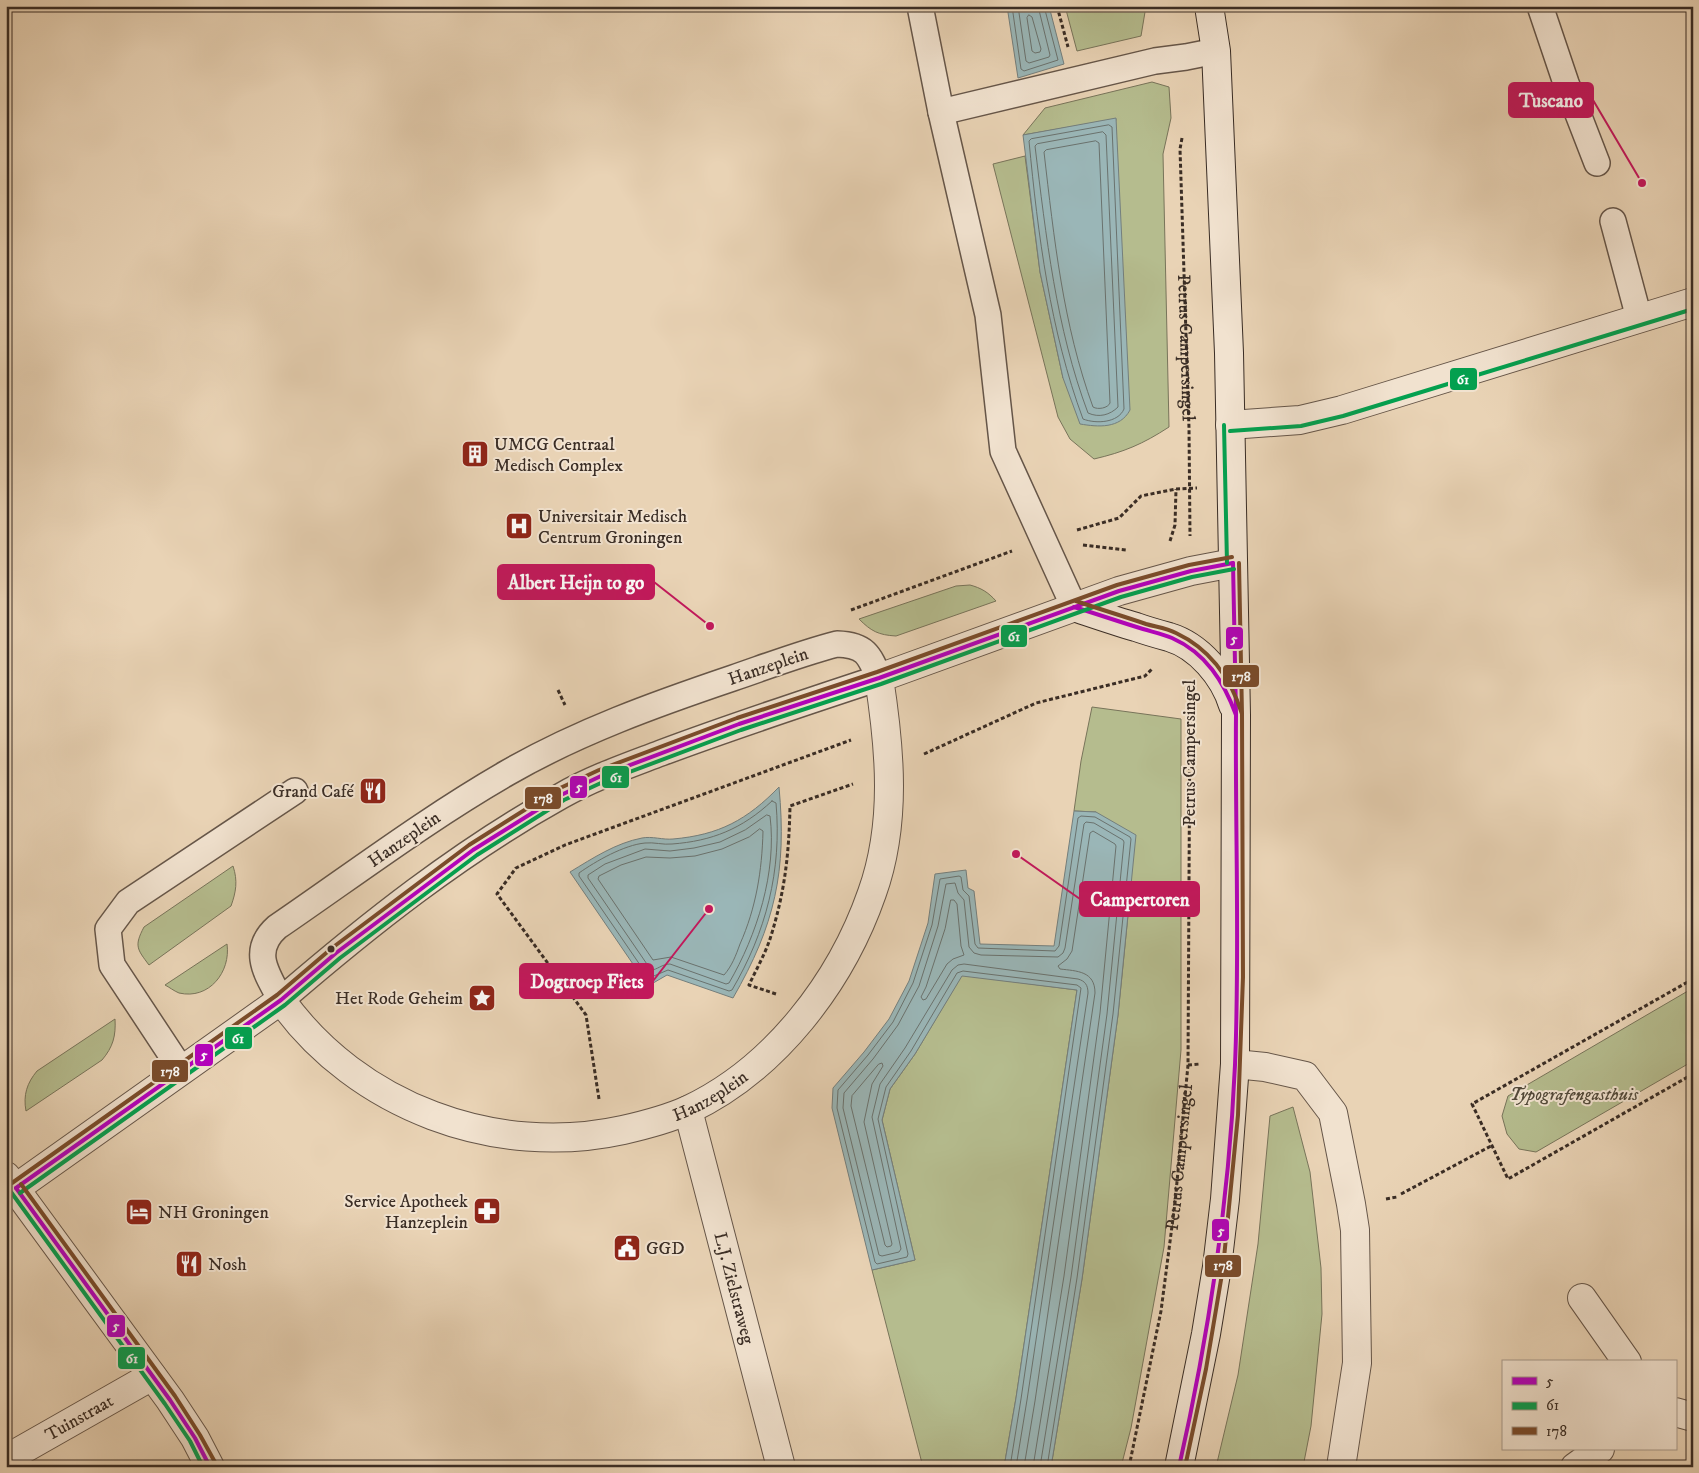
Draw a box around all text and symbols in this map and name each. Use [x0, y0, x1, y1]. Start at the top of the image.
callout: Tuscano [1509, 83, 1593, 117]
text: Tuscano [1518, 90, 1583, 113]
street label: Petrus Campersingel [1172, 274, 1199, 422]
line badge: 61 [1449, 367, 1478, 391]
text: 61 [1457, 371, 1469, 389]
place label: UMCG Centraal Medisch Complex [494, 434, 623, 477]
building icon: UMCG Centraal Medisch Complex [460, 439, 490, 469]
place label: Universitair Medisch Centrum Groningen [538, 506, 688, 549]
hospital icon: Universitair Medisch Centrum Groningen [504, 511, 534, 541]
callout: Albert Heijn to go [498, 565, 654, 599]
text: Albert Heijn to go [507, 572, 644, 596]
line badge: 61 [1000, 624, 1028, 648]
line badge: 5 [1225, 626, 1244, 650]
text: 61 [1008, 628, 1020, 646]
text: 5 [1230, 630, 1238, 648]
street label: Hanzeplein [725, 643, 812, 691]
line badge: 178 [1222, 664, 1260, 688]
text: 178 [1231, 668, 1251, 686]
street label: Petrus Campersingel [1179, 679, 1201, 826]
line badge: 61 [601, 765, 630, 789]
text: 61 [610, 769, 622, 787]
line badge: 5 [569, 775, 588, 799]
restaurant icon: Grand Café [358, 776, 388, 806]
text: 5 [575, 778, 583, 796]
place label: Grand Café [272, 781, 355, 803]
line badge: 178 [524, 786, 562, 810]
text: 178 [533, 790, 553, 808]
street label: Hanzeplein [364, 807, 445, 873]
callout: Campertoren [1080, 882, 1199, 916]
text: Campertoren [1090, 889, 1191, 912]
unlabelled marker [326, 944, 336, 954]
callout: Dogtroep Fiets [520, 964, 653, 998]
text: Dogtroep Fiets [530, 971, 644, 994]
place icon: Het Rode Geheim [467, 983, 497, 1013]
place label: Het Rode Geheim [335, 988, 463, 1010]
line badge: 61 [224, 1026, 253, 1050]
text: 61 [232, 1030, 244, 1048]
line badge: 5 [194, 1043, 214, 1067]
text: 5 [200, 1046, 208, 1064]
line badge: 178 [151, 1059, 189, 1083]
text: 178 [160, 1063, 180, 1081]
street label: Hanzeplein [670, 1066, 753, 1127]
street label: Petrus Campersingel [1162, 1083, 1198, 1232]
park label: Typografengasthuis [1510, 1084, 1639, 1106]
place label: Service Apotheek Hanzeplein [344, 1191, 469, 1234]
pharmacy icon: Service Apotheek Hanzeplein [472, 1196, 502, 1226]
hotel icon: NH Groningen [124, 1197, 154, 1227]
place label: NH Groningen [158, 1202, 269, 1224]
line badge: 5 [1211, 1218, 1230, 1242]
text: 5 [1217, 1222, 1225, 1240]
street label: L.J. Zielstraweg [708, 1230, 759, 1347]
public building icon: GGD [612, 1233, 642, 1263]
place label: GGD [646, 1238, 685, 1260]
restaurant icon: Nosh [174, 1249, 204, 1279]
place label: Nosh [208, 1254, 247, 1276]
line badge: 178 [1204, 1254, 1242, 1278]
text: 178 [1213, 1257, 1233, 1275]
line badge: 5 [106, 1314, 126, 1338]
text: 5 [112, 1317, 120, 1335]
line badge: 61 [117, 1346, 146, 1370]
text: 61 [126, 1350, 138, 1368]
legend [1502, 1360, 1676, 1450]
text: 5 [1546, 1372, 1554, 1391]
street label: Tuinstraat [42, 1390, 118, 1446]
text: 61 [1546, 1396, 1559, 1415]
text: 178 [1546, 1422, 1567, 1441]

